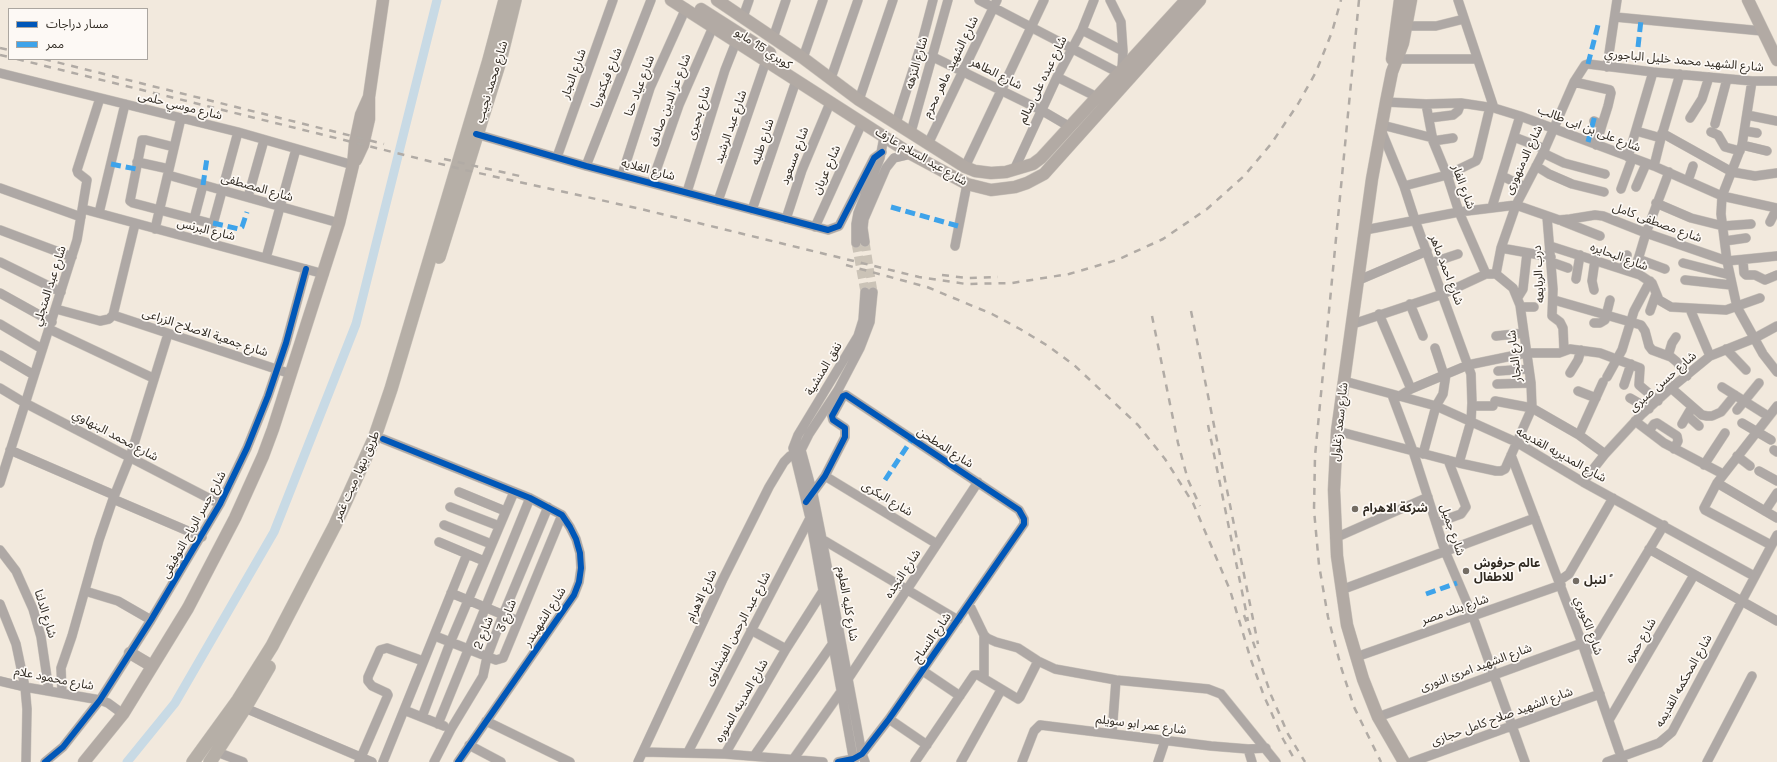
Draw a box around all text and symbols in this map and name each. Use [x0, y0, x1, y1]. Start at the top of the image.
legend [8, 8, 148, 60]
street label: شارع الشهيد ماهر محرم [920, 14, 982, 120]
text: مسار دراجات [46, 16, 109, 32]
street label: كوبري 15 مايو [732, 25, 794, 73]
street label: شارع عبده على سالم [1016, 34, 1070, 126]
street label: شارع النزهه [903, 35, 931, 91]
text: ممر [46, 36, 64, 52]
street label: شارع محمد نجيب [473, 39, 511, 125]
street label: شارع فيكتوريا [588, 46, 626, 110]
street label: شارع النجار [558, 47, 590, 101]
street label: شارع الشهيد محمد خليل الباجوري [1604, 47, 1764, 75]
street label: شارع عز الدين صادق [646, 52, 694, 148]
street label: شارع عياد حنا [622, 54, 658, 118]
street label: شارع الطاهر [968, 55, 1024, 93]
street label: شارع بحيرى [684, 84, 714, 142]
street label: شارع عبد الرشيد [712, 88, 750, 166]
street label: شارع موسي حلمى [136, 89, 224, 123]
street label: شارع على بن ابى طالب [1536, 103, 1642, 155]
street label: شارع طلبه [748, 117, 778, 167]
street label: شارع الدمنهورى [1502, 123, 1546, 197]
street label: شارع مسعود [778, 125, 812, 187]
street label: شارع عبد السلام عارف [872, 125, 970, 189]
street label: شارع عريان [810, 143, 844, 197]
street label: شارع الغلايه [619, 156, 677, 184]
street label: شارع الفار [1448, 163, 1478, 211]
street label: شارع المصطفى [219, 171, 295, 205]
street label: شارع مصطفى كامل [1610, 200, 1704, 246]
street label: شارع البرنس [175, 216, 237, 244]
street label: شارع احمد ماهر [1426, 233, 1466, 307]
street label: شارع البحايره [1588, 240, 1650, 274]
street label: شارع عبد المتجلي [30, 244, 70, 328]
street label: درب الربايعه [1530, 245, 1548, 303]
street label: شارع جمعية الاصلاح الزراعى [140, 306, 270, 360]
street label: شارع النجار [1505, 329, 1525, 383]
street label: نفق المنشية [803, 340, 845, 398]
street label: شارع حسن صبرى [1626, 349, 1700, 415]
street label: شارع سعد زغلول [1329, 382, 1351, 462]
street label: شارع محمد البنهاوي [70, 407, 160, 465]
street label: شارع المطحن [914, 424, 976, 472]
street label: شارع المديريه القديمه [1513, 424, 1609, 486]
street label: طريق بنها, ميت غمر [331, 429, 383, 523]
street label: شارع جسر الرياح التوفيقى [158, 469, 230, 581]
street label: شارع البكرى [859, 478, 915, 520]
place label: شركة الاهرام [1363, 502, 1428, 516]
street label: شارع جميل [1436, 502, 1468, 558]
marker: شركة الاهرام [1350, 504, 1360, 514]
street label: شارع النجده [882, 547, 924, 601]
place label: عالم حرفوش للاطفال [1474, 557, 1540, 585]
street label: شارع كليه العلوم [833, 565, 861, 643]
marker: عالم حرفوش للاطفال [1461, 566, 1471, 576]
street label: شارع الاهرام [684, 567, 720, 625]
street label: شارع عبد الرحمن الفيشاوى [702, 570, 774, 688]
place label: لنبل ً [1584, 574, 1609, 588]
marker: لنبل ً [1571, 576, 1581, 586]
street label: شارع الشهبندر [521, 585, 569, 649]
street label: شارع الدلتا [31, 588, 59, 640]
street label: شارع بنك مصر [1419, 592, 1491, 628]
street label: شارع الكوبري [1571, 595, 1605, 657]
street label: شارع 3 [494, 598, 520, 634]
street label: شارع النساج [909, 610, 955, 666]
street label: شارع 2 [471, 615, 497, 651]
street label: شارع حمزه [1622, 616, 1660, 666]
street label: شارع المحكمه القديمه [1653, 632, 1715, 730]
street label: شارع الشهيد امرئ النورى [1418, 641, 1534, 695]
street label: شارع المدينه المنوره [712, 657, 772, 745]
street label: شارع محمود علام [13, 664, 95, 694]
street label: شارع الشهيد صلاح كامل حجازى [1429, 685, 1575, 749]
street label: شارع عمر ابو سويلم [1095, 712, 1187, 738]

